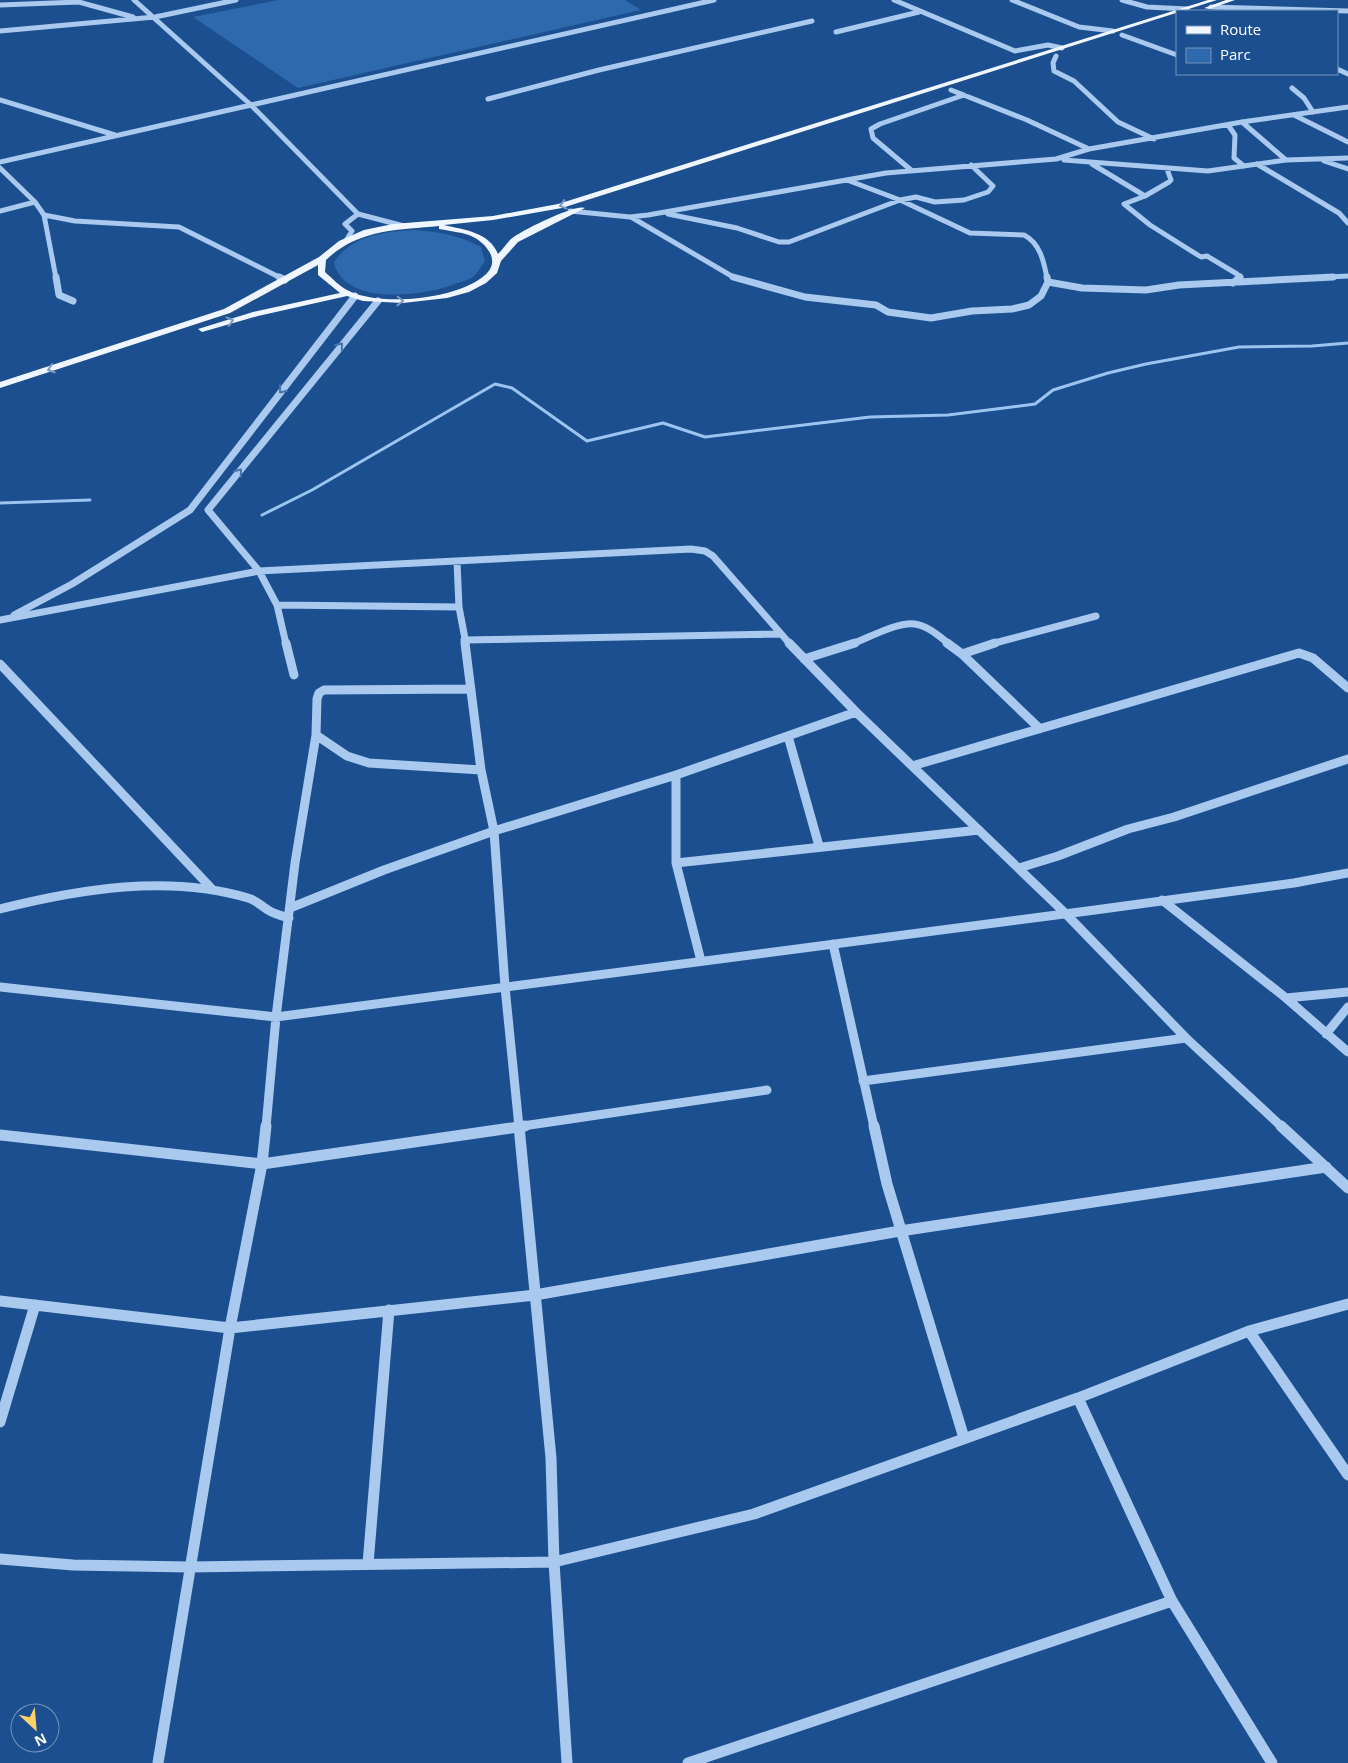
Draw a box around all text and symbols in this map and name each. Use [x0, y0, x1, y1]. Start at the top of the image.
legend [1176, 10, 1338, 75]
text: Route [1220, 19, 1261, 39]
text: Parc [1220, 44, 1251, 64]
one-way arrow [558, 199, 567, 210]
one-way arrow [397, 296, 405, 306]
one-way arrow [225, 316, 234, 326]
one-way arrow [335, 343, 343, 352]
one-way arrow [47, 363, 55, 373]
one-way arrow [280, 384, 288, 393]
one-way arrow [233, 469, 242, 478]
north arrow [10, 1703, 60, 1753]
text: N [32, 1729, 50, 1751]

